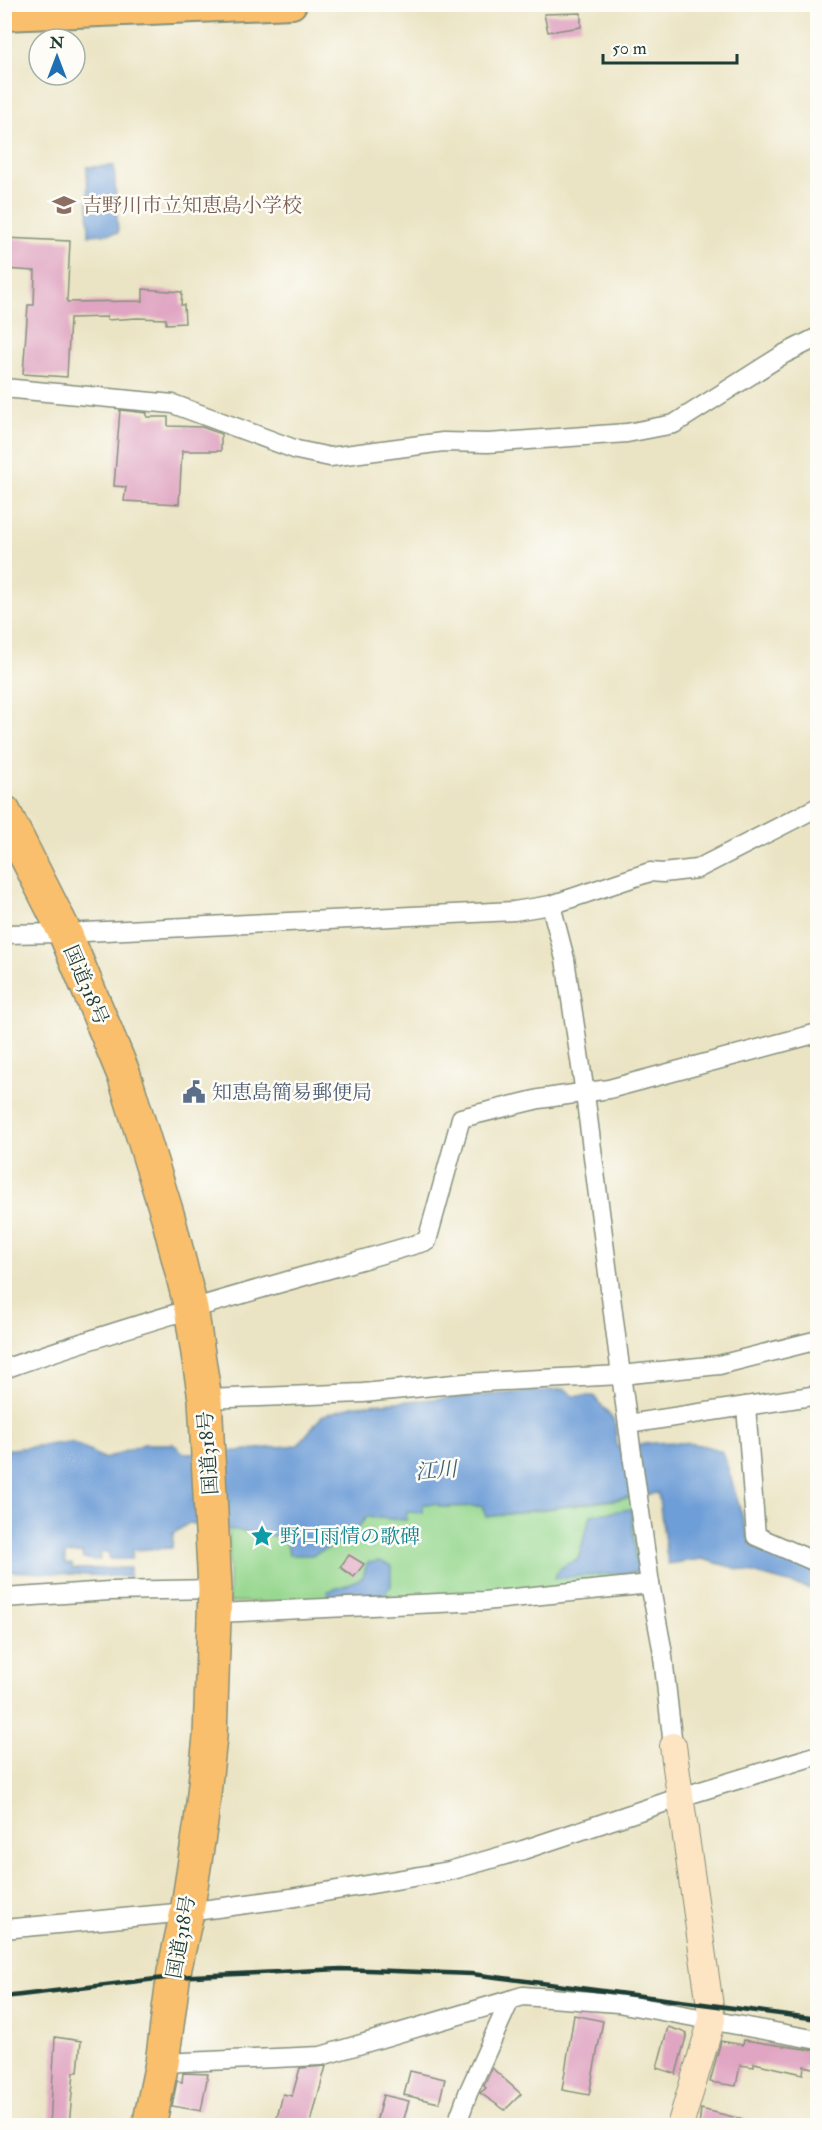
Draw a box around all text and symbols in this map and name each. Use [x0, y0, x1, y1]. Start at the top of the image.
north arrow [27, 27, 87, 87]
scale bar [603, 27, 736, 65]
text: N [49, 33, 65, 53]
text: 50 m [612, 37, 647, 60]
school or university icon: 吉野川市立知恵島小学校 [51, 192, 77, 218]
place label: 吉野川市立知恵島小学校 [82, 193, 302, 218]
street label: 国道318号 [58, 941, 114, 1029]
public building icon: 知恵島簡易郵便局 [181, 1079, 207, 1105]
place label: 知恵島簡易郵便局 [212, 1080, 372, 1105]
street label: 国道318号 [193, 1410, 223, 1496]
water label: 江川 [414, 1456, 460, 1486]
place icon: 野口雨情の歌碑 [249, 1523, 275, 1549]
place label: 野口雨情の歌碑 [280, 1524, 420, 1549]
street label: 国道318号 [161, 1893, 201, 1981]

